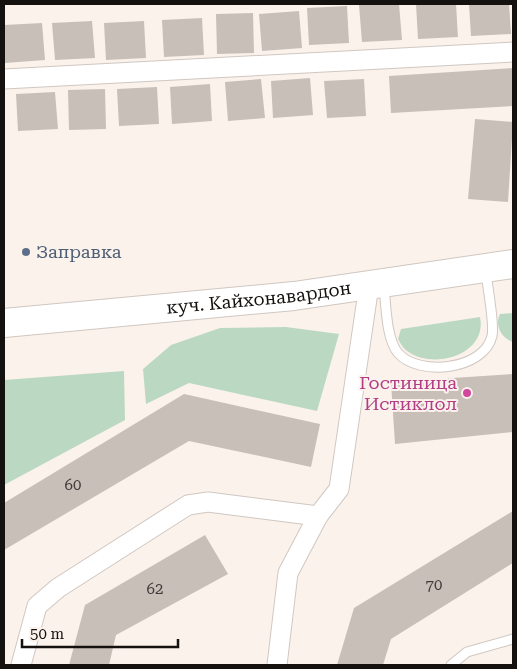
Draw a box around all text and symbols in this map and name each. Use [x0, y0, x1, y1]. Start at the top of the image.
place label: Заправка [36, 241, 122, 262]
marker: Заправка [20, 246, 32, 258]
street label: куч. Кайхонавардон [166, 277, 353, 318]
place label: Гостиница Истиклол [359, 372, 457, 414]
marker: Гостиница Истиклол [461, 387, 473, 399]
house number: 60 [65, 476, 81, 494]
house number: 70 [426, 576, 442, 594]
house number: 62 [147, 580, 163, 598]
scale bar [22, 616, 179, 648]
text: 50 m [30, 625, 65, 643]

